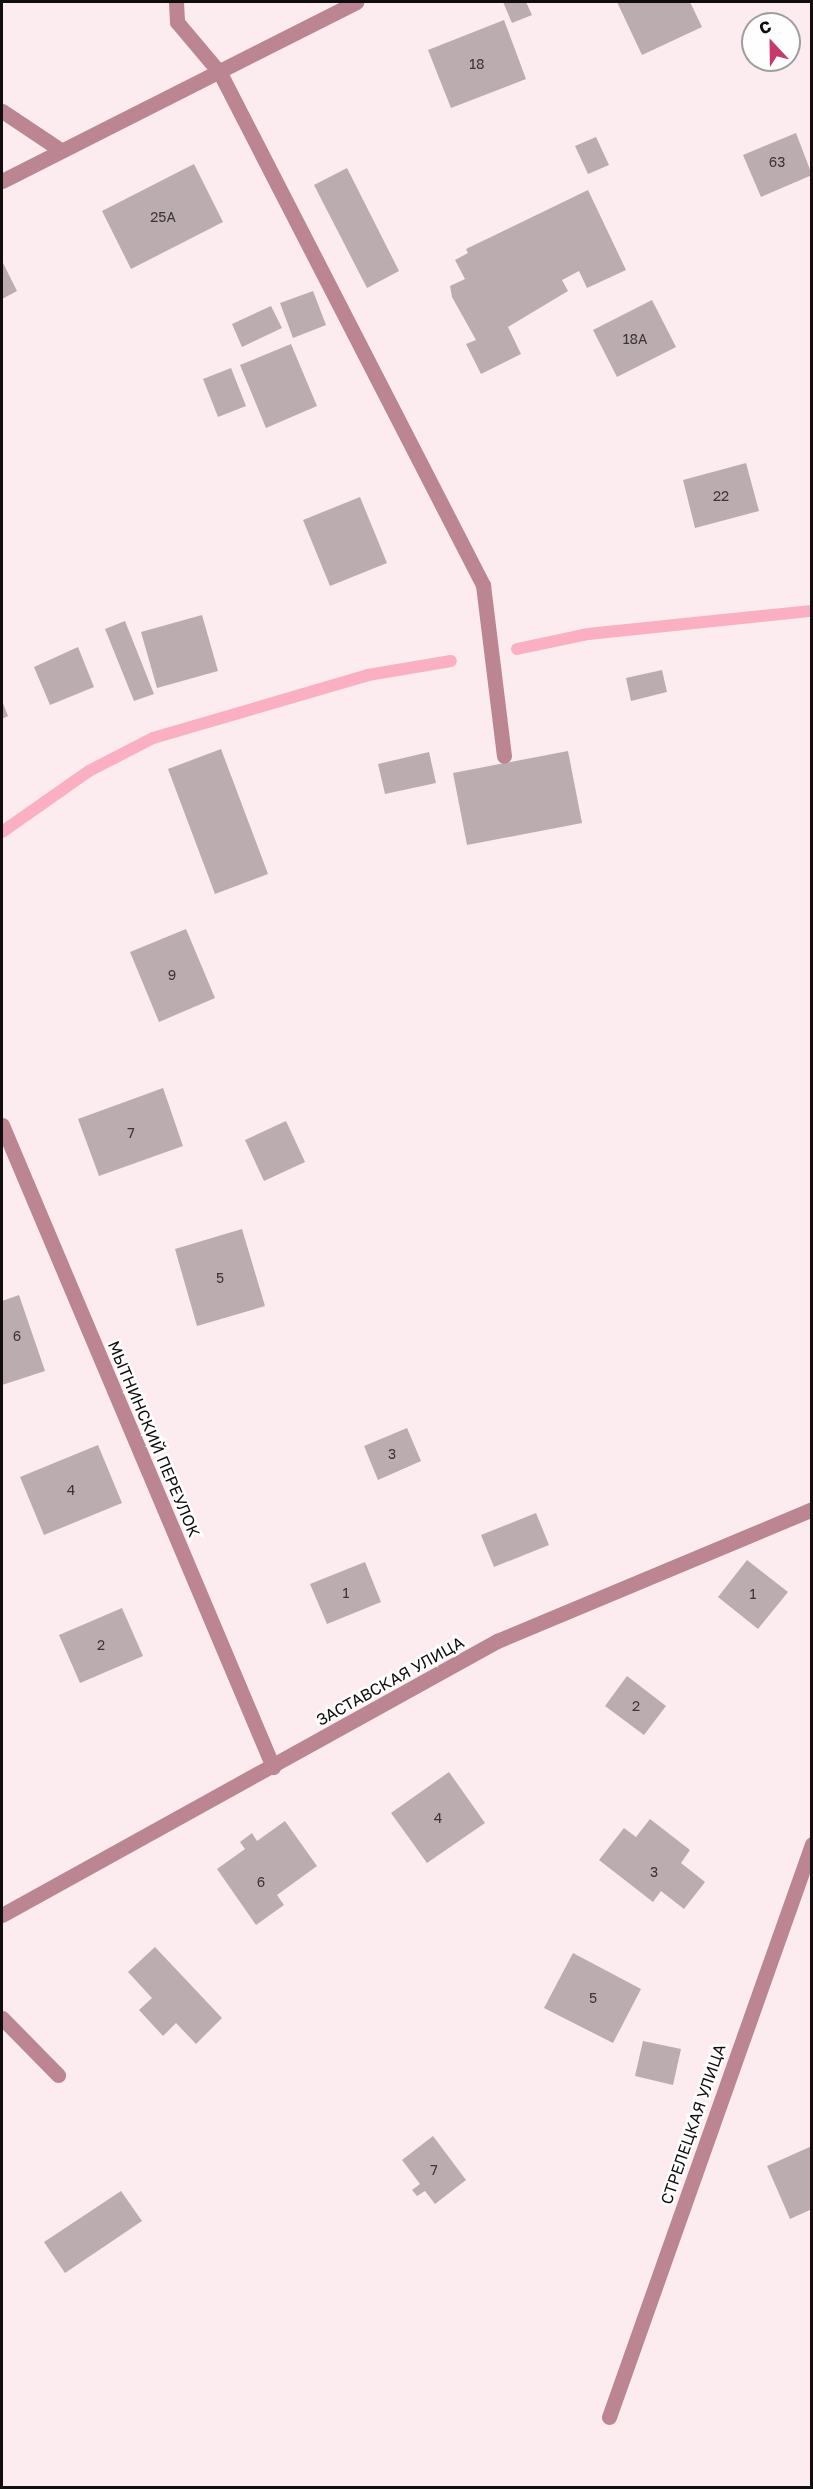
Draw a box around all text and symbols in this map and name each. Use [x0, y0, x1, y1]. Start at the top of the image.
north arrow [741, 12, 801, 72]
text: С [756, 16, 774, 39]
house number: 18 [469, 56, 485, 72]
house number: 63 [769, 154, 785, 170]
house number: 25А [150, 209, 176, 225]
house number: 18А [623, 331, 647, 347]
house number: 22 [713, 488, 729, 504]
house number: 9 [168, 967, 176, 983]
house number: 7 [127, 1125, 135, 1141]
house number: 5 [216, 1270, 224, 1286]
house number: 6 [13, 1328, 21, 1344]
street label: МЫТНИНСКИЙ ПЕРЕУЛОК [104, 1338, 204, 1540]
house number: 3 [388, 1446, 396, 1462]
house number: 4 [67, 1482, 75, 1498]
house number: 1 [343, 1585, 349, 1601]
house number: 1 [750, 1586, 756, 1602]
street label: ЗАСТАВСКАЯ УЛИЦА [313, 1632, 467, 1730]
house number: 2 [97, 1637, 105, 1653]
house number: 2 [632, 1698, 640, 1714]
house number: 4 [434, 1810, 442, 1826]
house number: 3 [650, 1864, 658, 1880]
house number: 6 [257, 1874, 265, 1890]
house number: 5 [589, 1990, 597, 2006]
street label: СТРЕЛЕЦКАЯ УЛИЦА [657, 2041, 729, 2207]
house number: 7 [430, 2162, 438, 2178]

